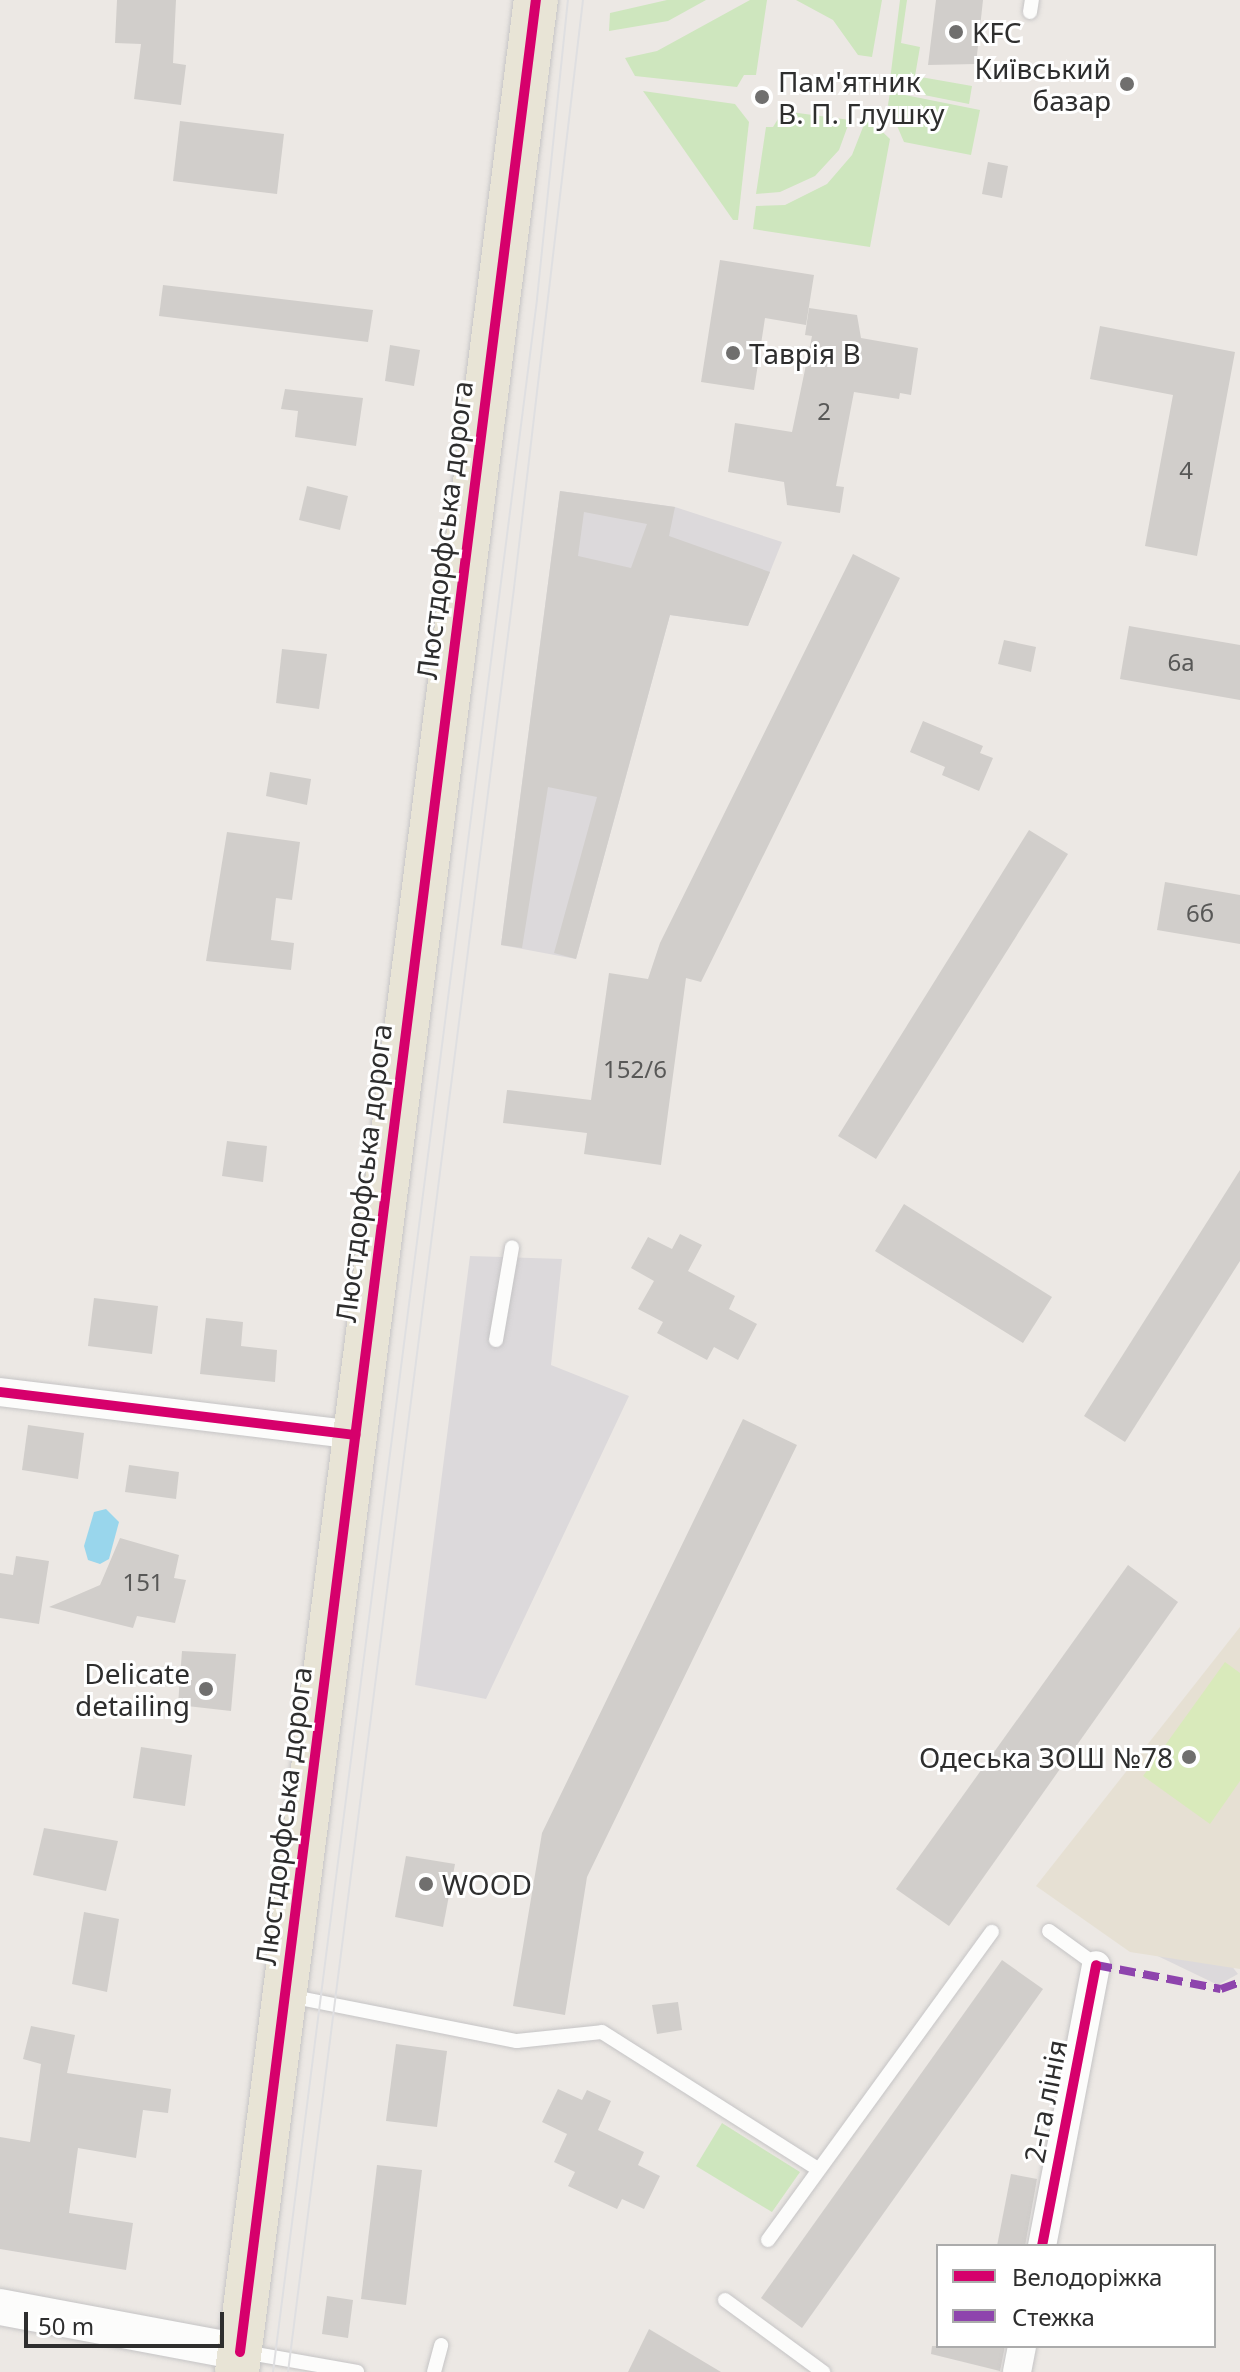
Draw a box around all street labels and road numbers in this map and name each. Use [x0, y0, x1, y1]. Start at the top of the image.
street label: Люстдорфська дорога [409, 379, 479, 681]
street label: Люстдорфська дорога [328, 1022, 398, 1324]
street label: Люстдорфська дорога [248, 1665, 318, 1967]
street label: 2-га лінія [1017, 2037, 1073, 2165]

